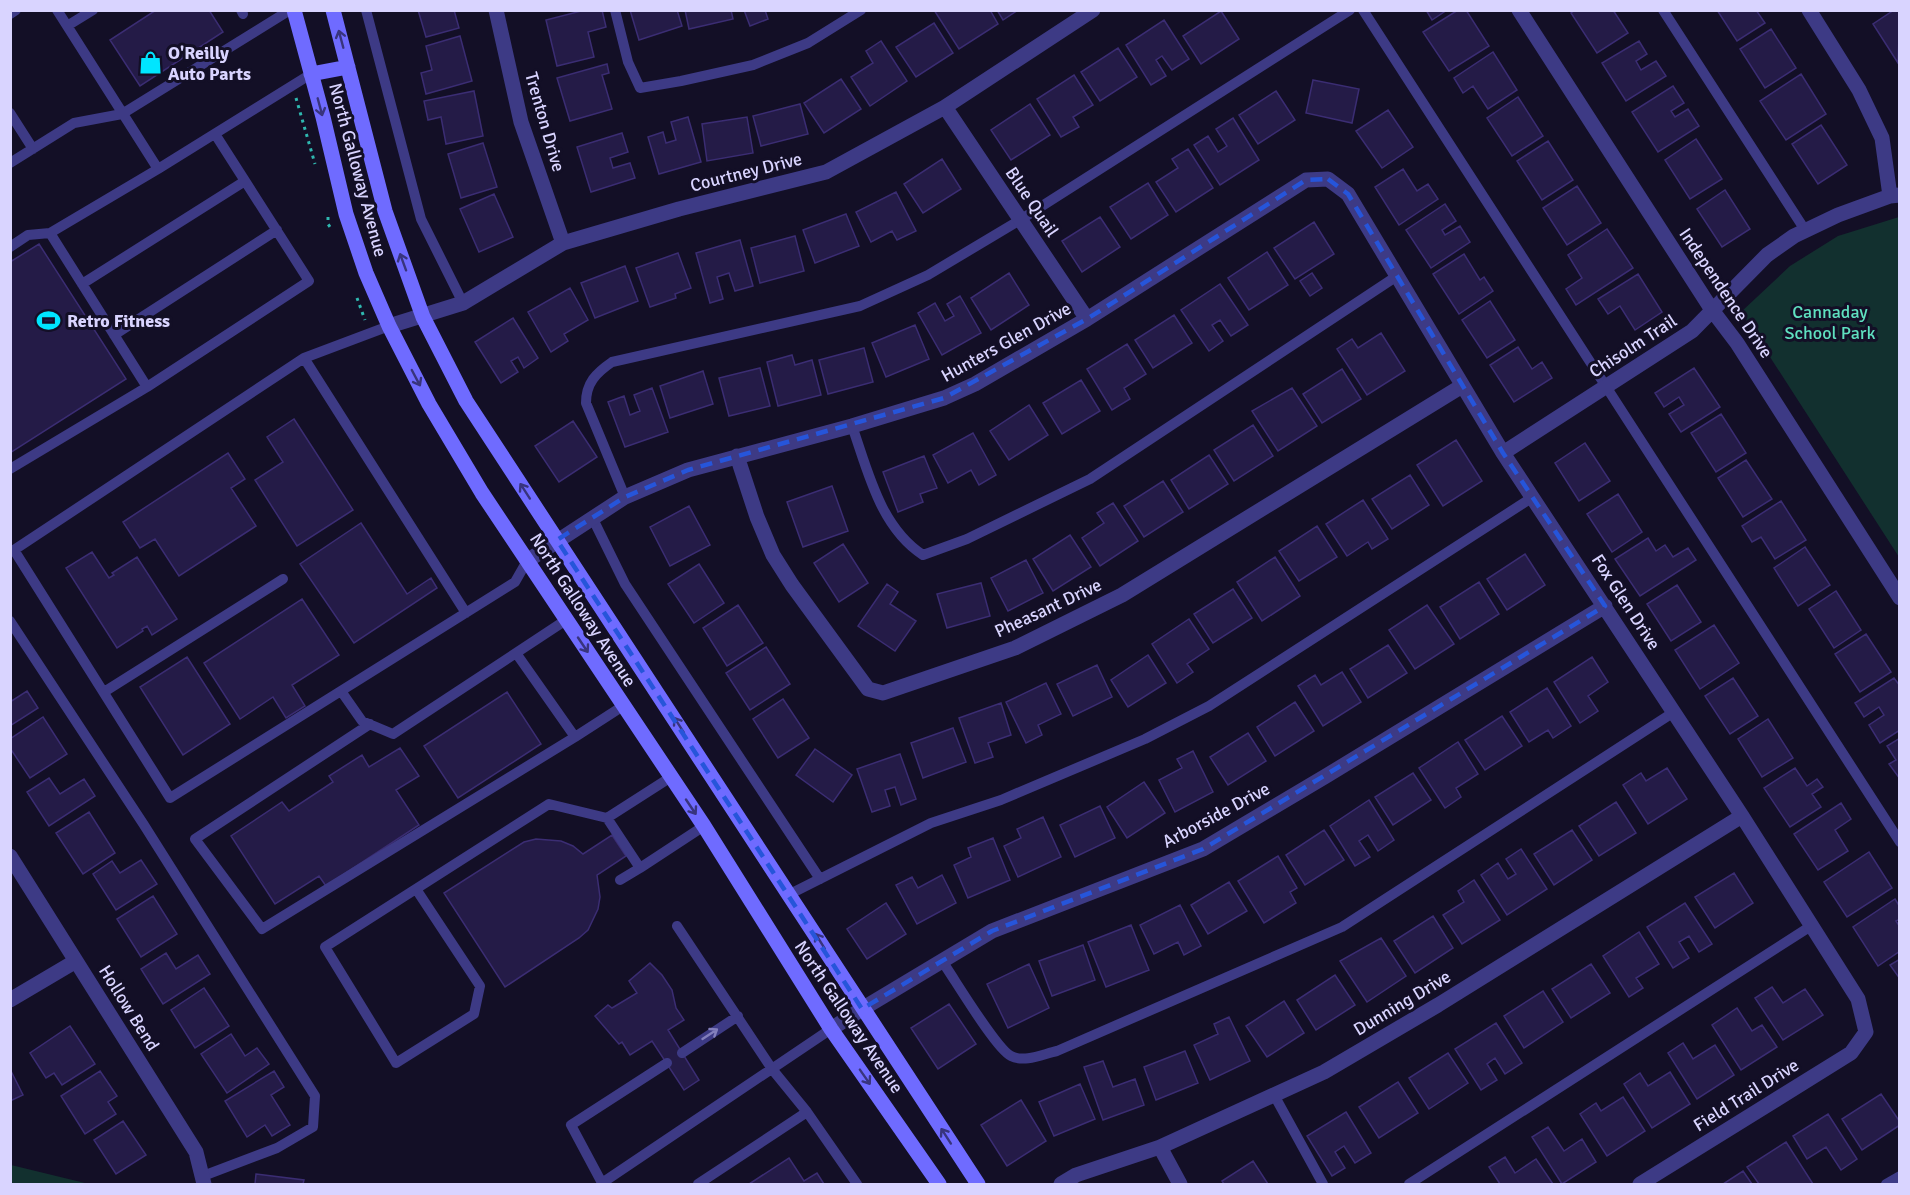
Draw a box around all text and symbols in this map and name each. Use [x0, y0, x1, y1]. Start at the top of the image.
one-way arrow [334, 29, 346, 48]
place label: O'Reilly Auto Parts [168, 42, 251, 85]
shop icon: O'Reilly Auto Parts [137, 50, 163, 76]
street label: Trenton Drive [520, 70, 570, 174]
street label: North Galloway Avenue [324, 81, 392, 259]
one-way arrow [315, 98, 326, 117]
street label: Courtney Drive [688, 147, 804, 197]
street label: Blue Quail [1001, 163, 1063, 241]
street label: Independence Drive [1674, 224, 1778, 362]
one-way arrow [397, 253, 408, 272]
street label: Hunters Glen Drive [937, 297, 1075, 387]
park label: Cannaday School Park [1785, 301, 1875, 344]
sports icon: Retro Fitness [36, 308, 62, 334]
street label: Chisolm Trail [1585, 309, 1681, 383]
place label: Retro Fitness [67, 310, 170, 332]
one-way arrow [410, 369, 422, 386]
one-way arrow [519, 483, 531, 500]
street label: North Galloway Avenue [525, 529, 641, 691]
street label: Fox Glen Drive [1587, 550, 1665, 654]
street label: Pheasant Drive [991, 574, 1105, 642]
one-way arrow [577, 636, 589, 653]
one-way arrow [672, 717, 685, 734]
street label: Arborside Drive [1158, 777, 1274, 853]
one-way arrow [685, 799, 697, 815]
one-way arrow [813, 933, 825, 950]
street label: North Galloway Avenue [790, 937, 908, 1097]
street label: Hollow Bend [94, 961, 164, 1055]
street label: Dunning Drive [1349, 965, 1455, 1041]
one-way arrow [701, 1028, 718, 1040]
street label: Field Trail Drive [1689, 1054, 1803, 1136]
one-way arrow [859, 1069, 871, 1085]
one-way arrow [940, 1128, 952, 1144]

